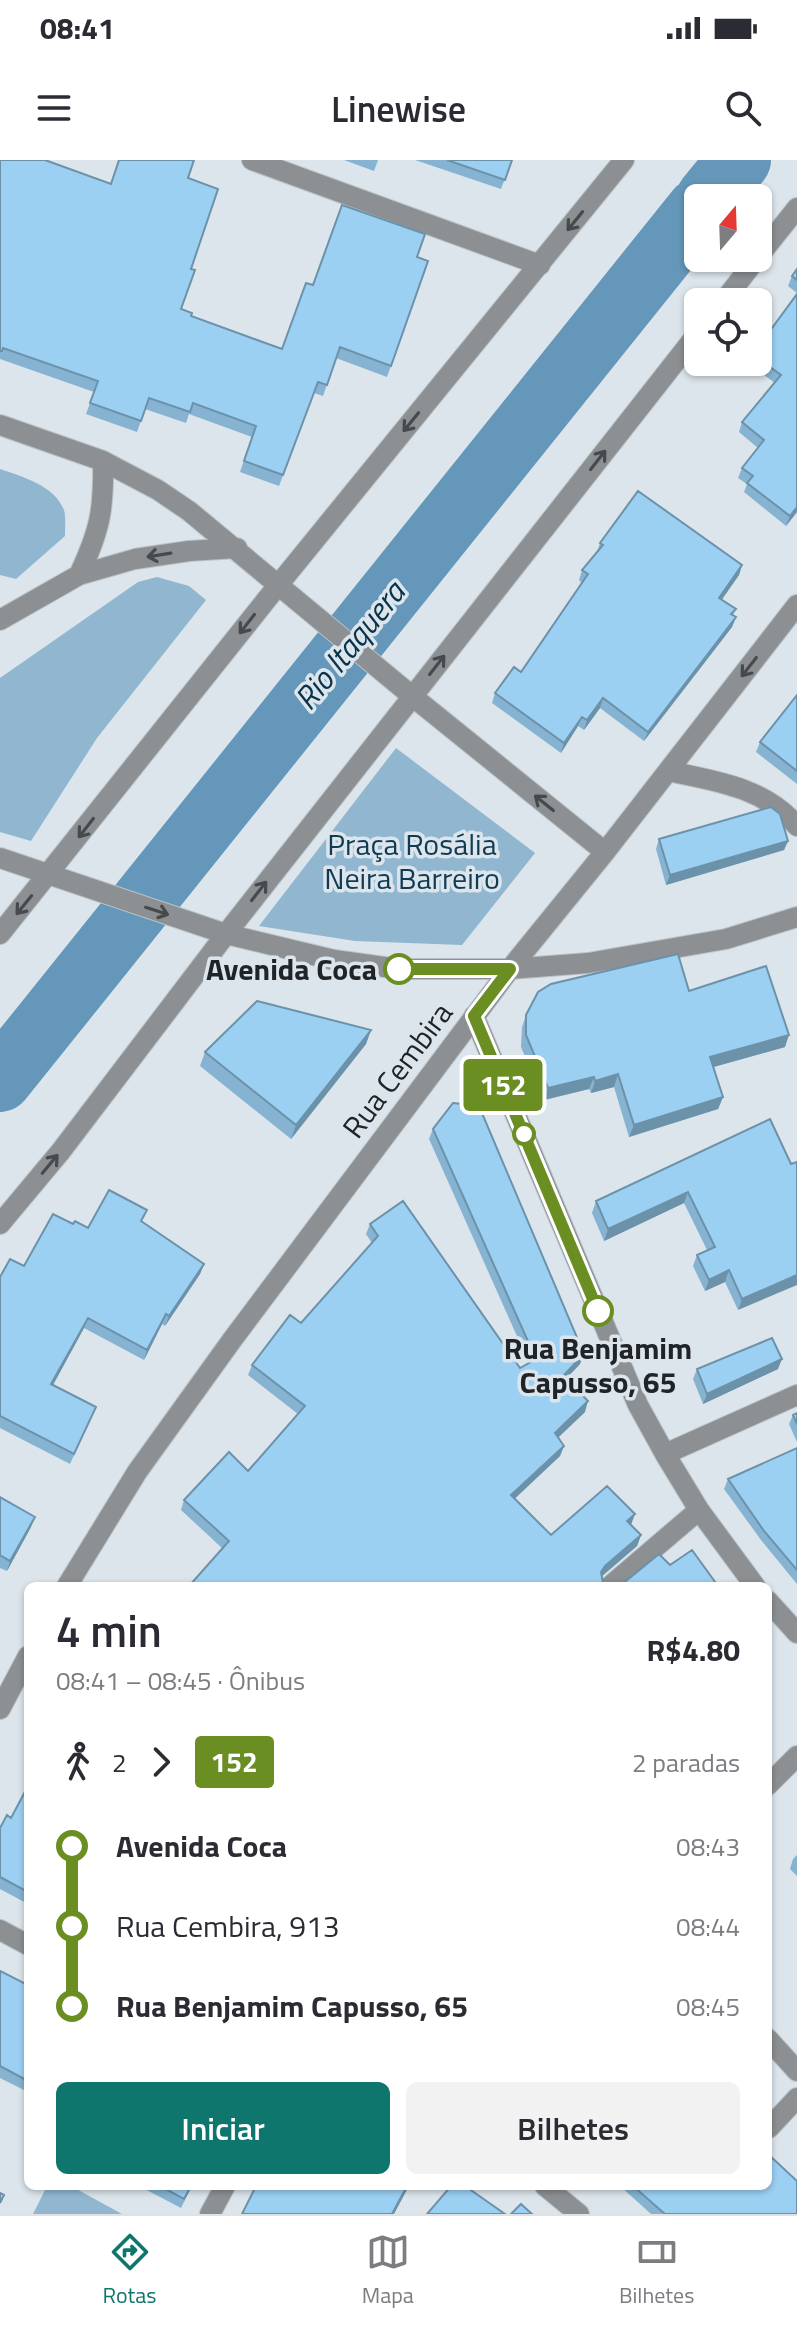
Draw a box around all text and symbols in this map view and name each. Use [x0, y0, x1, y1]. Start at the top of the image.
text: 08:41 [40, 5, 115, 51]
text: Linewise [331, 81, 466, 136]
icon: menu [32, 86, 76, 130]
icon: search [721, 86, 765, 130]
north arrow [684, 184, 772, 272]
map controls [684, 184, 772, 376]
one-way arrow [567, 210, 584, 231]
button: locate [684, 288, 772, 376]
one-way arrow [403, 411, 420, 432]
one-way arrow [589, 450, 606, 471]
one-way arrow [147, 549, 172, 564]
water label: Rio Itaquera [282, 569, 417, 720]
one-way arrow [239, 613, 256, 634]
one-way arrow [428, 655, 445, 676]
one-way arrow [740, 656, 758, 677]
one-way arrow [534, 794, 555, 811]
one-way arrow [77, 817, 95, 838]
park label: Praça Rosália Neira Barreiro [324, 821, 500, 901]
one-way arrow [251, 881, 268, 902]
one-way arrow [15, 894, 33, 914]
one-way arrow [144, 904, 169, 919]
place label: Avenida Coca [206, 946, 377, 992]
marker: Avenida Coca [384, 954, 414, 984]
street label: Rua Cembira [330, 992, 464, 1148]
line badge: 152 [457, 1059, 549, 1111]
text: 152 [479, 1063, 527, 1106]
unlabelled marker [513, 1123, 535, 1145]
one-way arrow [41, 1154, 59, 1175]
marker: Rua Benjamim Capusso, 65 [583, 1296, 613, 1326]
place label: Rua Benjamim Capusso, 65 [504, 1325, 692, 1405]
text: 4 min [56, 1597, 162, 1664]
text: R$4.80 [647, 1627, 740, 1673]
text: 08:41 – 08:45 · Ônibus [56, 1661, 305, 1700]
icon: walk [56, 1740, 100, 1784]
icon: forward [139, 1740, 183, 1784]
text: 152 [211, 1740, 258, 1783]
text: 2 [112, 1743, 127, 1782]
text: 2 paradas [632, 1743, 740, 1782]
text: Avenida Coca [116, 1823, 287, 1869]
text: 08:43 [676, 1827, 740, 1866]
text: Rua Cembira, 913 [116, 1903, 340, 1949]
text: 08:44 [676, 1907, 740, 1946]
text: Rua Benjamim Capusso, 65 [116, 1983, 468, 2029]
text: 08:45 [676, 1987, 740, 2026]
button: Iniciar [56, 2082, 390, 2174]
button: Bilhetes [406, 2082, 740, 2174]
tab: Rotas [103, 2230, 156, 2312]
tab: Mapa [362, 2230, 414, 2312]
tab: Bilhetes [619, 2230, 694, 2312]

